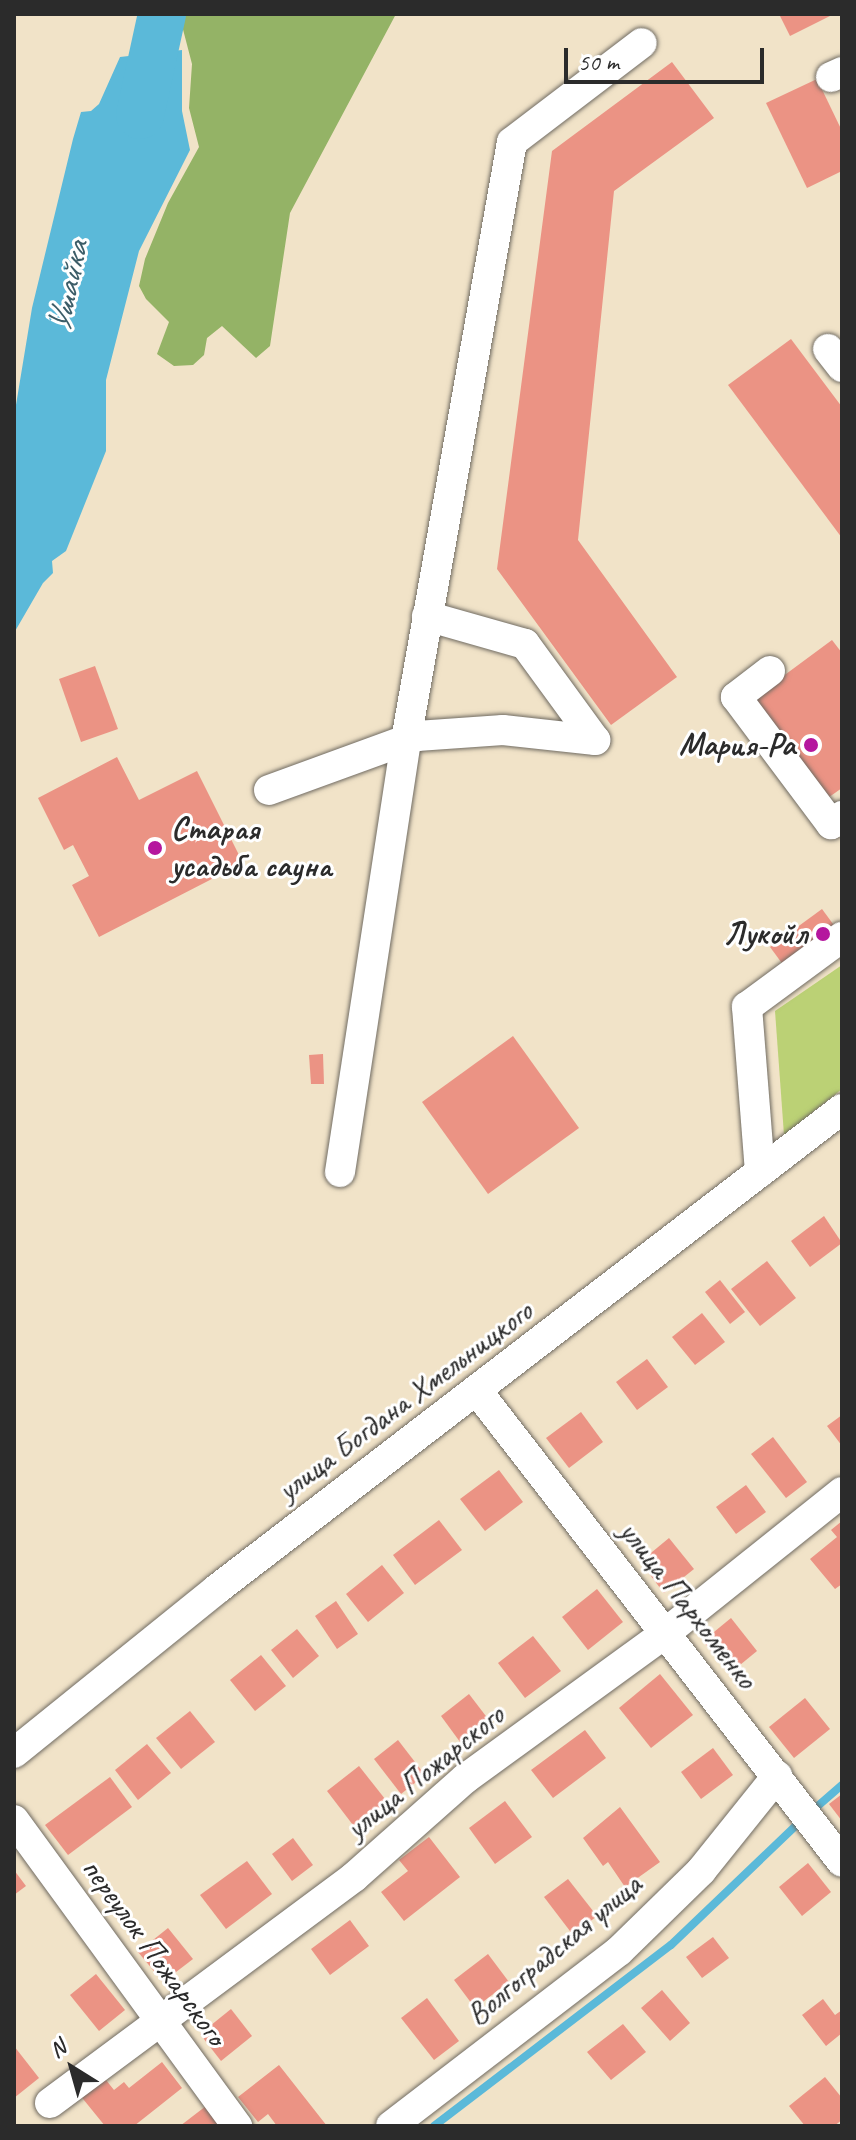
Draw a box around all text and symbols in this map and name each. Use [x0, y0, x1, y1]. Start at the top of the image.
scale bar [568, 32, 768, 82]
text: 50 m [578, 47, 619, 77]
water label: Ушайка [37, 238, 97, 336]
place label: Мария-Ра [679, 726, 795, 764]
marker: Мария-Ра [802, 736, 820, 754]
place label: Старая усадьба сауна [171, 811, 330, 886]
marker: Старая усадьба сауна [146, 839, 164, 857]
place label: Лукойл [723, 915, 807, 953]
marker: Лукойл [814, 925, 832, 943]
street label: улица Богдана Хмельницкого [270, 1293, 540, 1509]
street label: улица Пархоменко [611, 1514, 765, 1696]
street label: улица Пожарского [336, 1695, 514, 1849]
street label: переулок Пожарского [72, 1850, 236, 2054]
street label: Волгоградская улица [457, 1865, 651, 2035]
north arrow [32, 2028, 112, 2108]
text: N [44, 2034, 71, 2064]

